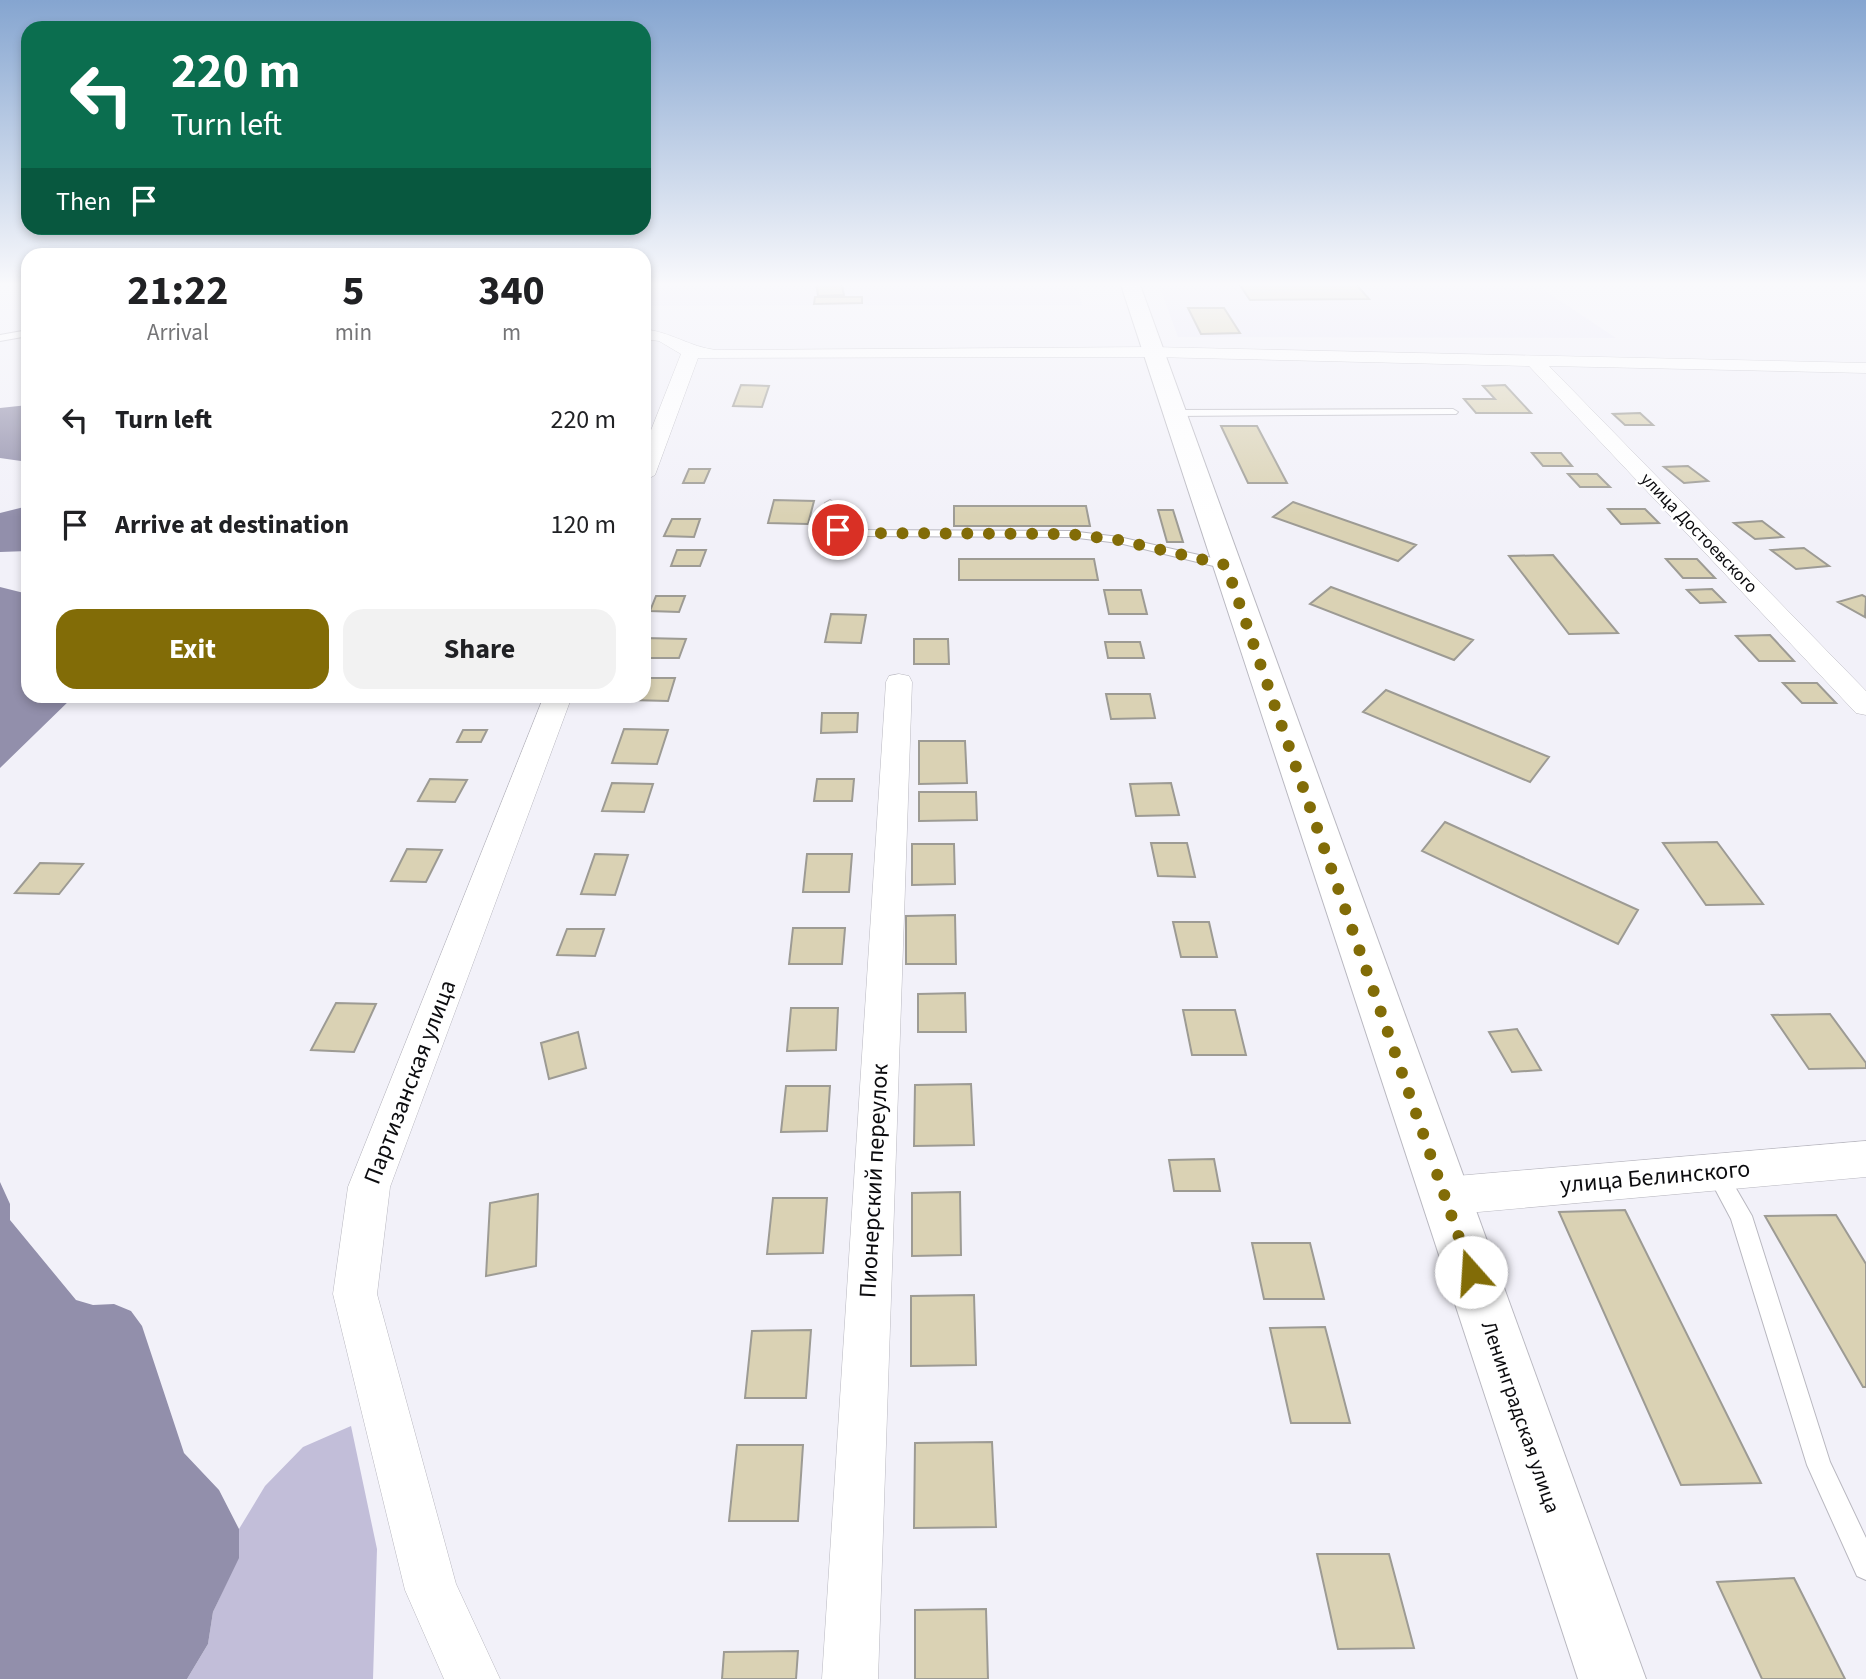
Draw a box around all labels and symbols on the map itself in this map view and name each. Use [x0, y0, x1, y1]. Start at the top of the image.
street label: улица Достоевского [1635, 467, 1763, 599]
pin [808, 500, 868, 560]
street label: Партизанская улица [355, 975, 465, 1189]
street label: Пионерский переулок [850, 1063, 898, 1299]
street label: улица Белинского [1559, 1151, 1751, 1203]
position arrow [1434, 1235, 1508, 1309]
street label: Ленинградская улица [1474, 1317, 1568, 1517]

